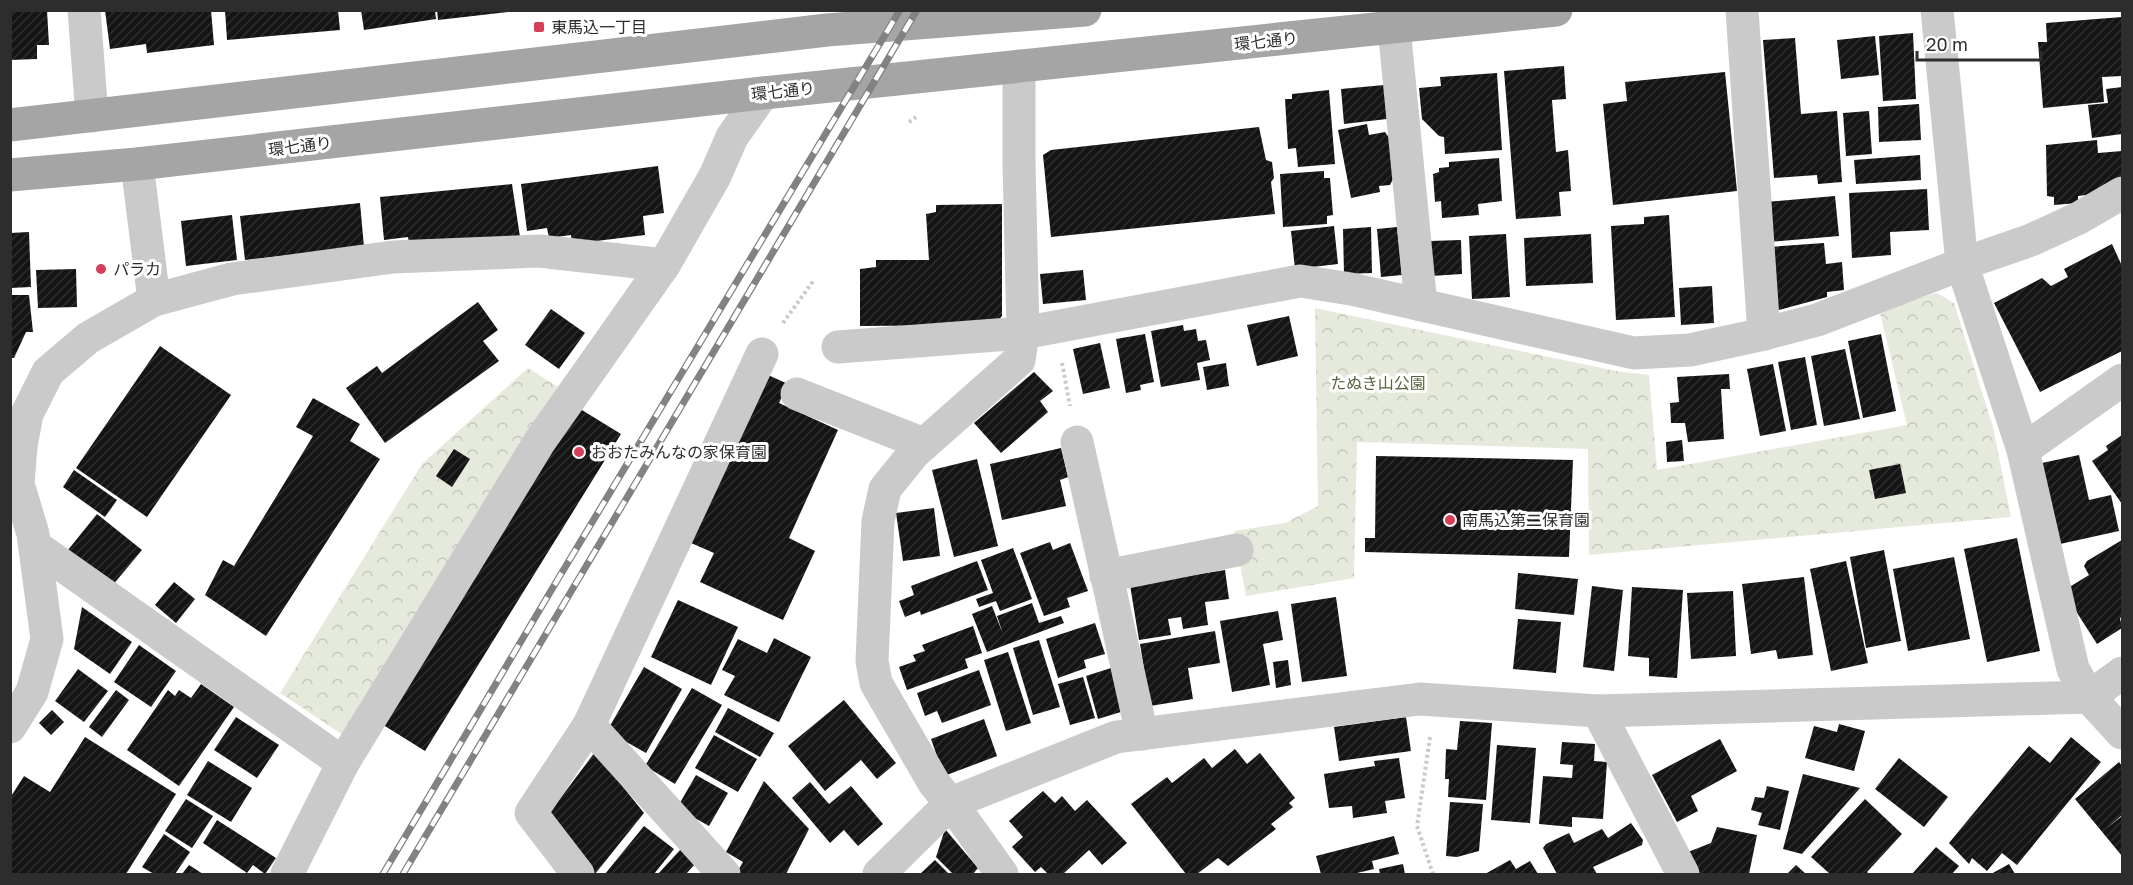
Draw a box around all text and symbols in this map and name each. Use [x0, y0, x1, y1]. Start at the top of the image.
place label: 東馬込一丁目 [551, 17, 647, 37]
marker: 東馬込一丁目 [532, 20, 546, 34]
scale bar [1917, 24, 2042, 62]
street label: 環七通り [1233, 28, 1299, 54]
text: 20 m [1926, 33, 1968, 55]
street label: 環七通り [750, 78, 816, 104]
street label: 環七通り [267, 132, 333, 160]
place label: パラカ [113, 259, 161, 279]
marker: パラカ [94, 262, 108, 276]
park label: たぬき山公園 [1330, 373, 1426, 393]
place label: おおたみんなの家保育園 [591, 442, 767, 462]
marker: おおたみんなの家保育園 [572, 445, 586, 459]
place label: 南馬込第二保育園 [1462, 510, 1590, 530]
marker: 南馬込第二保育園 [1443, 513, 1457, 527]

